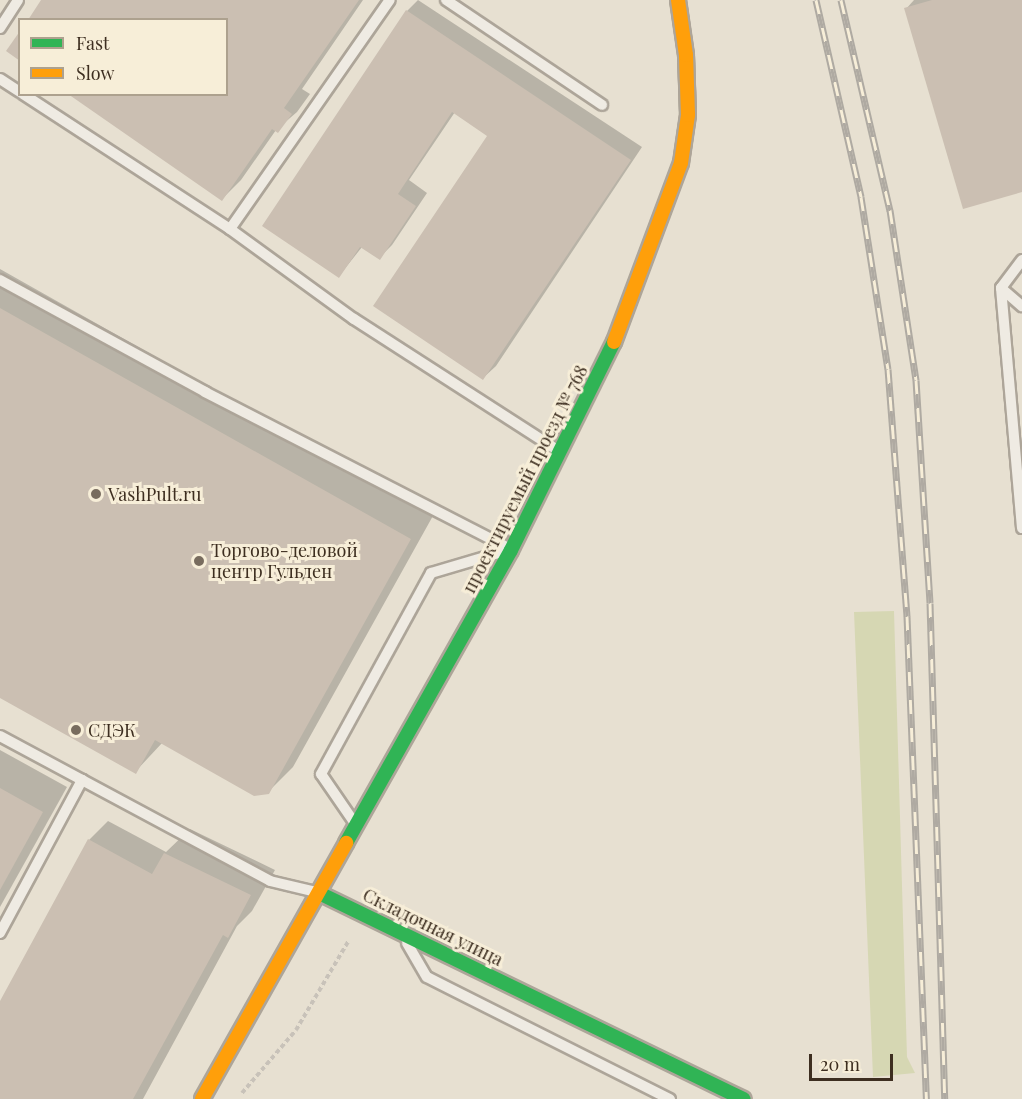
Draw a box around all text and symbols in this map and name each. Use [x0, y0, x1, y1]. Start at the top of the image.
legend [18, 18, 228, 96]
text: Fast [76, 31, 109, 55]
text: Slow [76, 61, 114, 85]
street label: проектируемый проезд № 768 [458, 361, 592, 597]
place label: VashPult.ru [108, 483, 201, 505]
marker: VashPult.ru [89, 487, 103, 501]
place label: Торгово-деловой центр Гульден [211, 540, 358, 582]
marker: Торгово-деловой центр Гульден [192, 554, 206, 568]
place label: СДЭК [88, 719, 136, 741]
marker: СДЭК [69, 723, 83, 737]
street label: Складочная улица [359, 884, 507, 970]
scale bar [812, 1042, 896, 1080]
text: 20 m [820, 1052, 860, 1076]

